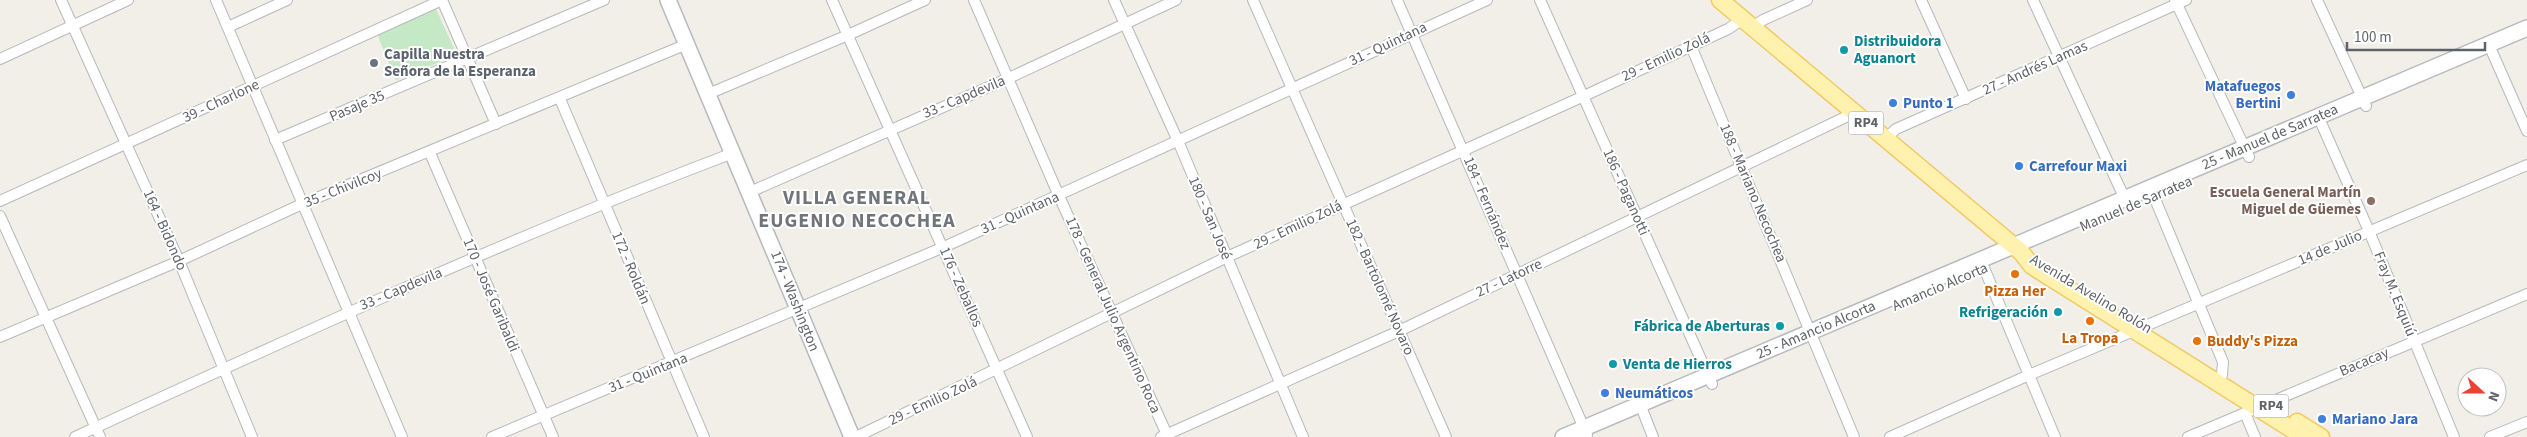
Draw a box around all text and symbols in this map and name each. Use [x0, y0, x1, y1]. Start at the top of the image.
street label: 31 - Quintana [1346, 17, 1430, 71]
scale bar [2347, 20, 2484, 52]
street label: 29 - Emilio Zolá [1618, 27, 1714, 87]
text: 100 m [2354, 27, 2392, 48]
place label: Distribuidora Aguanort [1853, 31, 1942, 69]
street label: 27 - Andrés Lamas [1979, 35, 2091, 101]
place label: Capilla Nuestra Señora de la Esperanza [384, 44, 536, 82]
marker: Distribuidora Aguanort [1838, 44, 1850, 56]
marker: Capilla Nuestra Señora de la Esperanza [368, 57, 380, 69]
street label: 33 - Capdevila [919, 70, 1009, 124]
street label: 39 - Charlone [179, 74, 263, 128]
place label: Matafuegos Bertini [2205, 76, 2281, 114]
street label: Pasaje 35 [326, 85, 388, 127]
marker: Matafuegos Bertini [2285, 89, 2297, 101]
place label: Punto 1 [1903, 93, 1954, 114]
marker: Punto 1 [1887, 97, 1899, 109]
street label: 25 - Manuel de Sarratea [2199, 99, 2341, 175]
road number: RP4 [1848, 112, 1884, 134]
street label: 188 - Mariano Necochea [1714, 120, 1792, 266]
street label: 186 - Paganotti [1598, 145, 1654, 239]
street label: 184 - Fernández [1458, 153, 1516, 253]
place label: Carrefour Maxi [2029, 156, 2127, 177]
marker: Carrefour Maxi [2013, 160, 2025, 172]
street label: 35 - Chivilcoy [301, 163, 385, 213]
street label: Manuel de Sarratea [2076, 171, 2196, 237]
street label: 180 - San José [1183, 173, 1237, 263]
place label: Escuela General Martín Miguel de Güemes [2209, 182, 2361, 220]
district label: VILLA GENERAL EUGENIO NECOCHEA [758, 184, 956, 235]
street label: 164 - Bidondo [138, 186, 192, 274]
street label: 31 - Quintana [978, 186, 1062, 240]
street label: 29 - Emilio Zolá [1250, 195, 1346, 255]
marker: Escuela General Martín Miguel de Güemes [2365, 195, 2377, 207]
street label: 178 - General Julio Argentino Roca [1060, 213, 1166, 417]
street label: 182 - Bartolomé Novaro [1340, 215, 1420, 359]
street label: 14 de Julio [2295, 225, 2365, 271]
street label: 172 - Roldán [606, 228, 656, 308]
street label: 170 - José Garibaldi [457, 235, 525, 355]
street label: 176 - Zeballos [934, 243, 988, 331]
street label: 174 - Washington [765, 247, 825, 355]
street label: Fray M. Esquiú [2368, 248, 2422, 340]
street label: Avenida Avelino Rolón [2026, 249, 2156, 339]
street label: 27 - Latorre [1472, 253, 1546, 303]
street label: Amancio Alcorta [1889, 257, 1991, 317]
street label: 33 - Capdevila [356, 262, 446, 316]
marker: Pizza Her [2009, 268, 2021, 280]
place label: Pizza Her [1984, 281, 2046, 302]
street label: 25 - Amancio Alcorta [1753, 295, 1879, 365]
place label: Refrigeración [1959, 302, 2048, 323]
marker: Refrigeración [2052, 306, 2064, 318]
marker: La Tropa [2084, 315, 2096, 327]
place label: Fábrica de Aberturas [1634, 316, 1770, 337]
marker: Fábrica de Aberturas [1774, 320, 1786, 332]
place label: La Tropa [2062, 328, 2119, 349]
place label: Buddy's Pizza [2207, 331, 2298, 352]
marker: Buddy's Pizza [2191, 335, 2203, 347]
street label: Bacacay [2336, 342, 2392, 382]
street label: 31 - Quintana [605, 348, 691, 398]
place label: Venta de Hierros [1622, 354, 1732, 375]
marker: Venta de Hierros [1607, 358, 1619, 370]
north arrow [2457, 367, 2507, 417]
street label: 29 - Emilio Zolá [885, 371, 981, 431]
place label: Neumáticos [1615, 383, 1693, 404]
marker: Neumáticos [1599, 387, 1611, 399]
text: N [2482, 388, 2504, 404]
road number: RP4 [2254, 394, 2288, 418]
place label: Mariano Jara [2332, 409, 2418, 430]
marker: Mariano Jara [2316, 413, 2328, 425]

